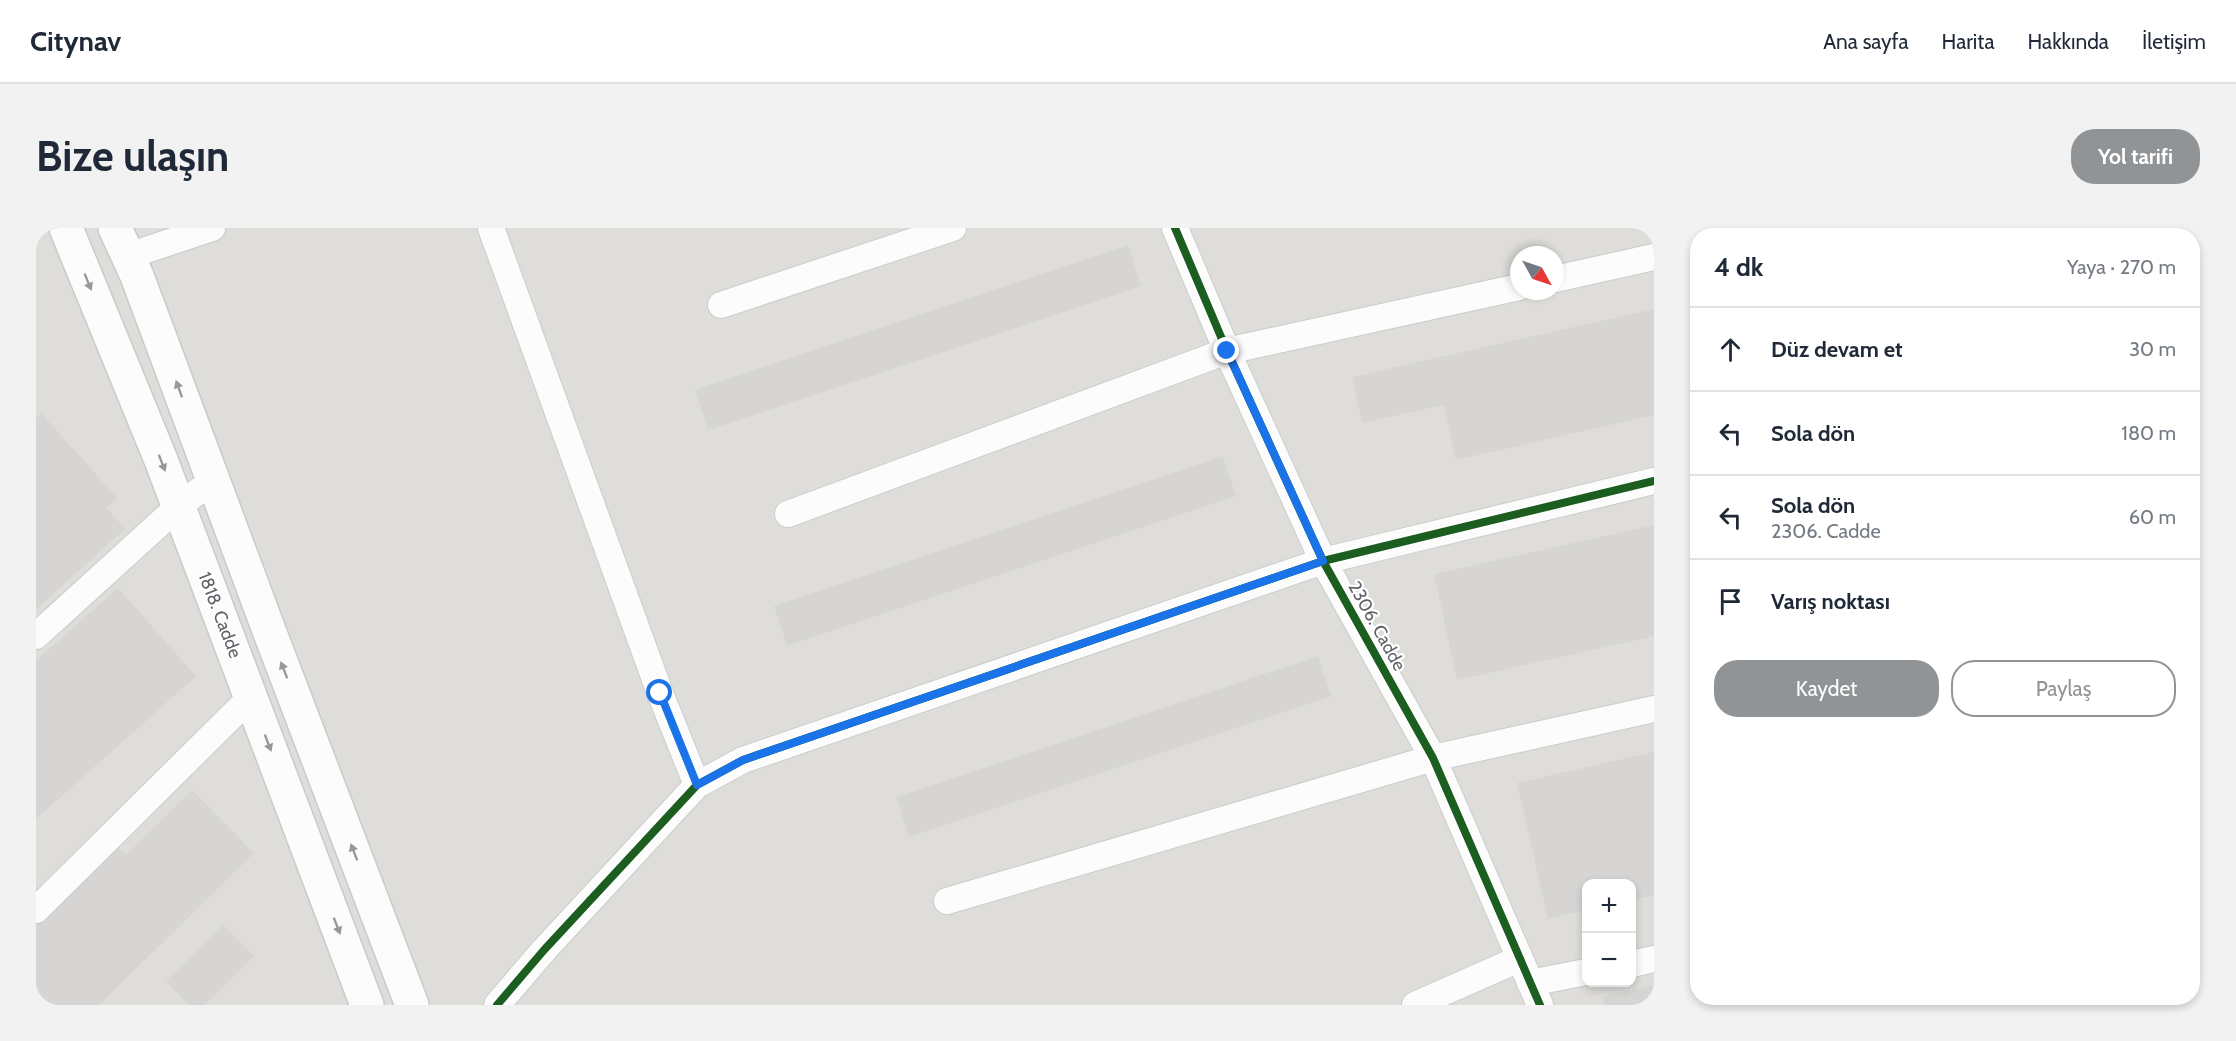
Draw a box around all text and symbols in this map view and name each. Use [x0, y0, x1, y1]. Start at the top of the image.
text: Citynav [30, 24, 121, 58]
text: Ana sayfa [1823, 29, 1909, 54]
text: Harita [1942, 29, 1994, 54]
text: Hakkında [2027, 29, 2109, 54]
text: İletişim [2142, 29, 2206, 54]
button: Yol tarifi [2071, 129, 2200, 184]
text: Bize ulaşın [36, 130, 229, 182]
north arrow [1510, 246, 1564, 300]
text: 4 dk [1714, 251, 1763, 283]
text: Yaya · 270 m [2067, 255, 2176, 279]
one-way arrow [84, 273, 93, 291]
icon: ahead [1714, 333, 1747, 366]
text: Düz devam et [1771, 336, 1903, 363]
route end [1213, 337, 1239, 363]
text: 30 m [2129, 337, 2176, 361]
one-way arrow [174, 380, 183, 398]
icon: left [1714, 417, 1747, 450]
text: Sola dön [1771, 420, 1855, 447]
text: 180 m [2121, 421, 2176, 445]
one-way arrow [158, 454, 168, 472]
text: Sola dön [1771, 492, 1855, 519]
icon: left [1714, 501, 1747, 534]
text: 60 m [2129, 505, 2176, 529]
text: 2306. Cadde [1771, 519, 1881, 543]
street label: 1818. Cadde [194, 569, 246, 661]
street label: 2306. Cadde [1343, 578, 1411, 674]
icon: arrive [1714, 585, 1747, 618]
text: Varış noktası [1771, 588, 1890, 615]
button: Kaydet [1714, 660, 1939, 717]
button: Paylaş [1951, 660, 2176, 717]
one-way arrow [279, 661, 289, 679]
route start [646, 679, 672, 705]
one-way arrow [264, 734, 274, 752]
one-way arrow [349, 843, 358, 861]
map controls [1582, 879, 1636, 987]
button: + [1582, 879, 1636, 933]
one-way arrow [333, 917, 343, 935]
button: − [1582, 933, 1636, 987]

